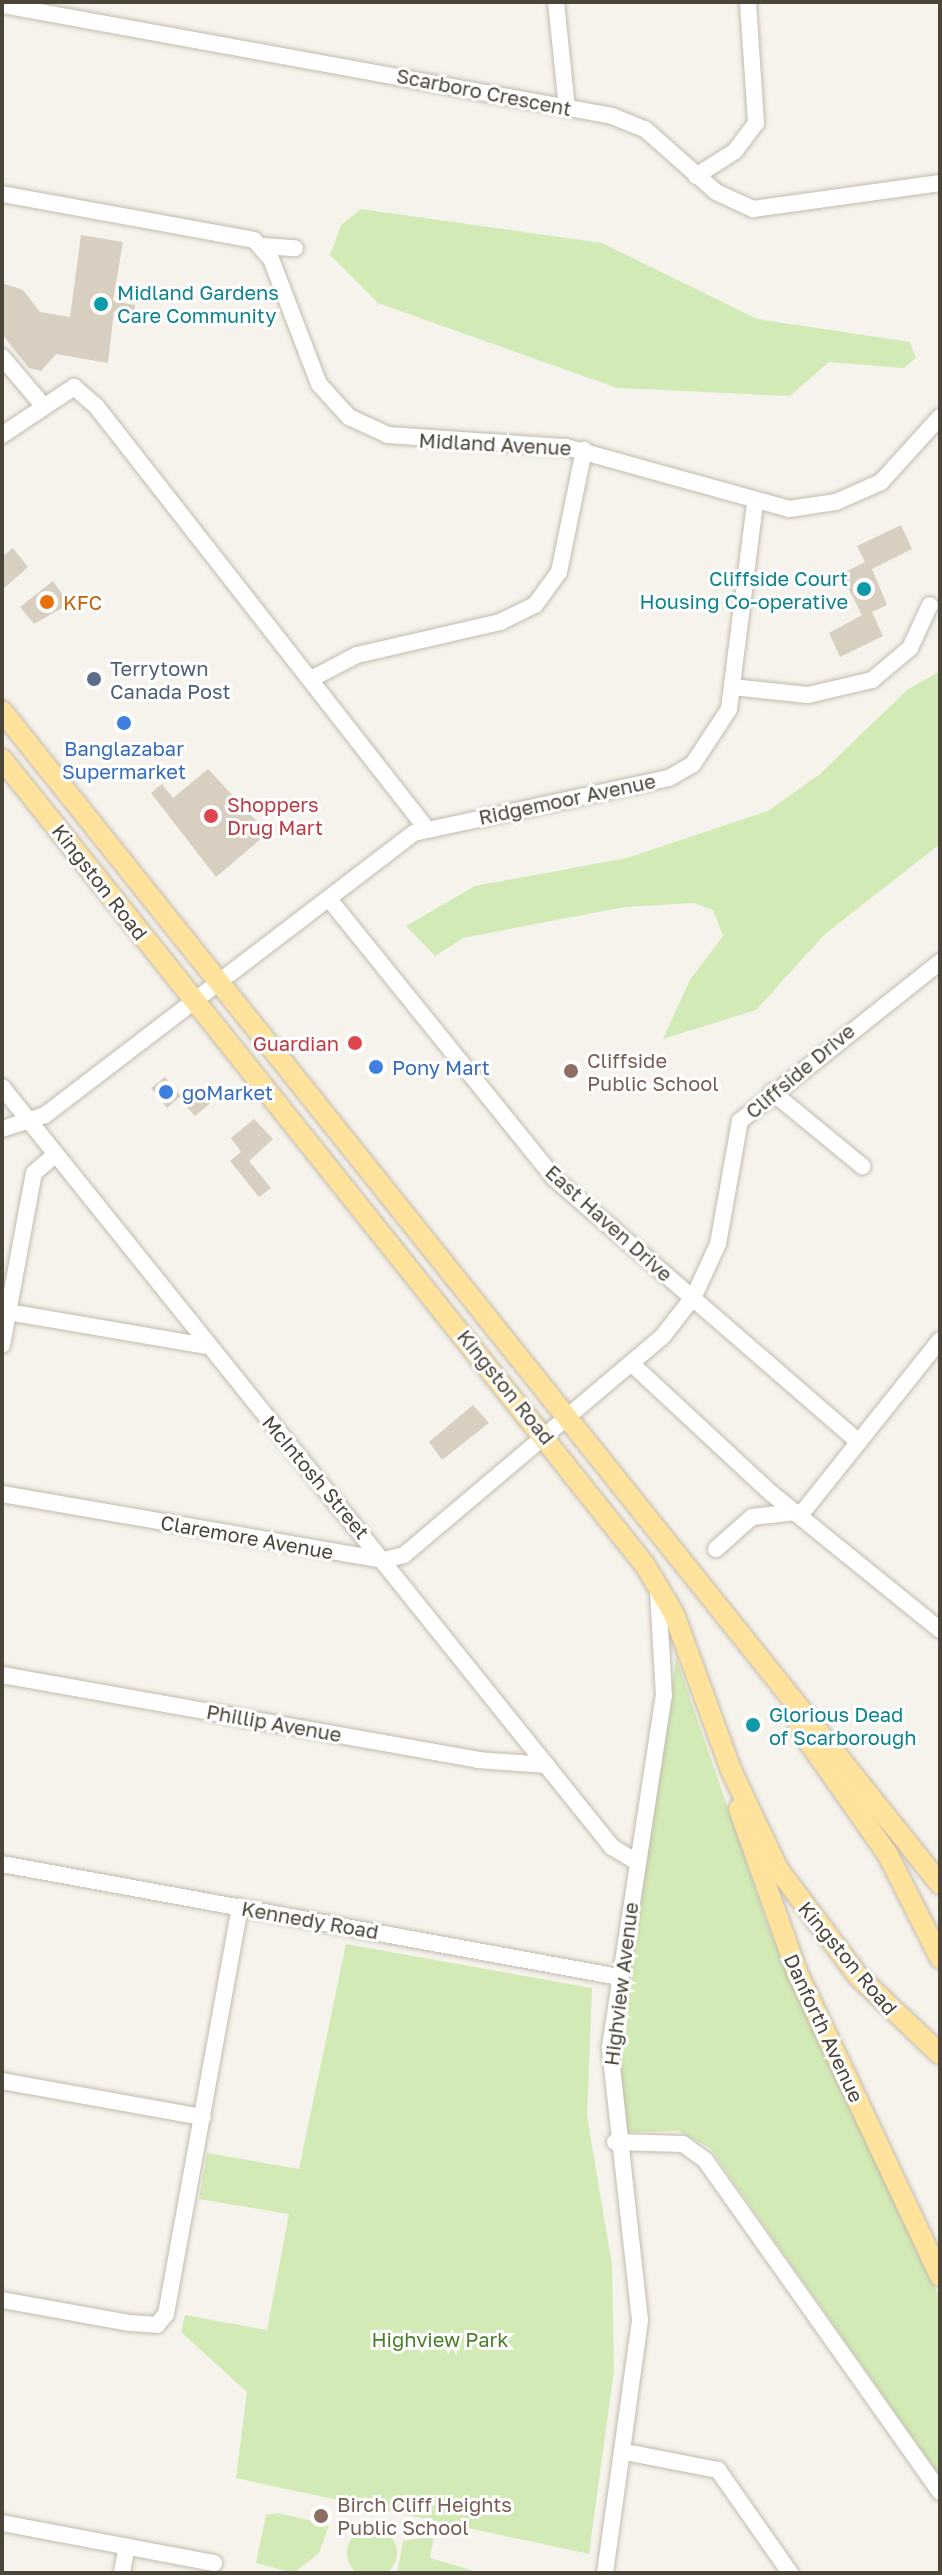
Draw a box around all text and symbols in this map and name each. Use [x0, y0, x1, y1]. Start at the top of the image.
street label: Scarboro Crescent [394, 63, 574, 121]
place label: Midland Gardens Care Community [117, 280, 279, 327]
marker: Midland Gardens Care Community [92, 295, 110, 313]
street label: Midland Avenue [418, 428, 572, 460]
place label: Cliffside Court Housing Co-operative [640, 566, 848, 613]
marker: Cliffside Court Housing Co-operative [855, 580, 873, 598]
place label: KFC [63, 590, 102, 614]
marker: KFC [38, 593, 56, 611]
place label: Terrytown Canada Post [110, 656, 231, 703]
marker: Terrytown Canada Post [85, 670, 103, 688]
marker: Banglazabar Supermarket [115, 714, 133, 732]
place label: Banglazabar Supermarket [62, 736, 186, 783]
street label: Ridgemoor Avenue [476, 769, 658, 829]
place label: Shoppers Drug Mart [227, 792, 323, 839]
marker: Shoppers Drug Mart [202, 807, 220, 825]
street label: Kingston Road [47, 819, 153, 945]
street label: Cliffside Drive [741, 1019, 859, 1123]
place label: Guardian [253, 1031, 339, 1055]
marker: Guardian [346, 1034, 364, 1052]
place label: Cliffside Public School [587, 1048, 719, 1095]
place label: Pony Mart [392, 1055, 490, 1079]
marker: Pony Mart [367, 1058, 385, 1076]
marker: Cliffside Public School [562, 1062, 580, 1080]
place label: goMarket [182, 1080, 273, 1104]
marker: goMarket [157, 1083, 175, 1101]
street label: East Haven Drive [541, 1160, 677, 1286]
street label: Kingston Road [452, 1325, 560, 1449]
street label: McIntosh Street [257, 1410, 375, 1544]
street label: Claremore Avenue [159, 1510, 335, 1564]
street label: Phillip Avenue [205, 1699, 343, 1747]
place label: Glorious Dead of Scarborough [769, 1702, 916, 1749]
marker: Glorious Dead of Scarborough [744, 1716, 762, 1734]
street label: Kennedy Road [240, 1896, 380, 1944]
street label: Kingston Road [794, 1896, 902, 2020]
street label: Highview Avenue [599, 1901, 643, 2067]
street label: Danforth Avenue [779, 1950, 869, 2106]
park label: Highview Park [371, 2327, 509, 2351]
place label: Birch Cliff Heights Public School [337, 2492, 512, 2539]
marker: Birch Cliff Heights Public School [312, 2507, 330, 2525]

